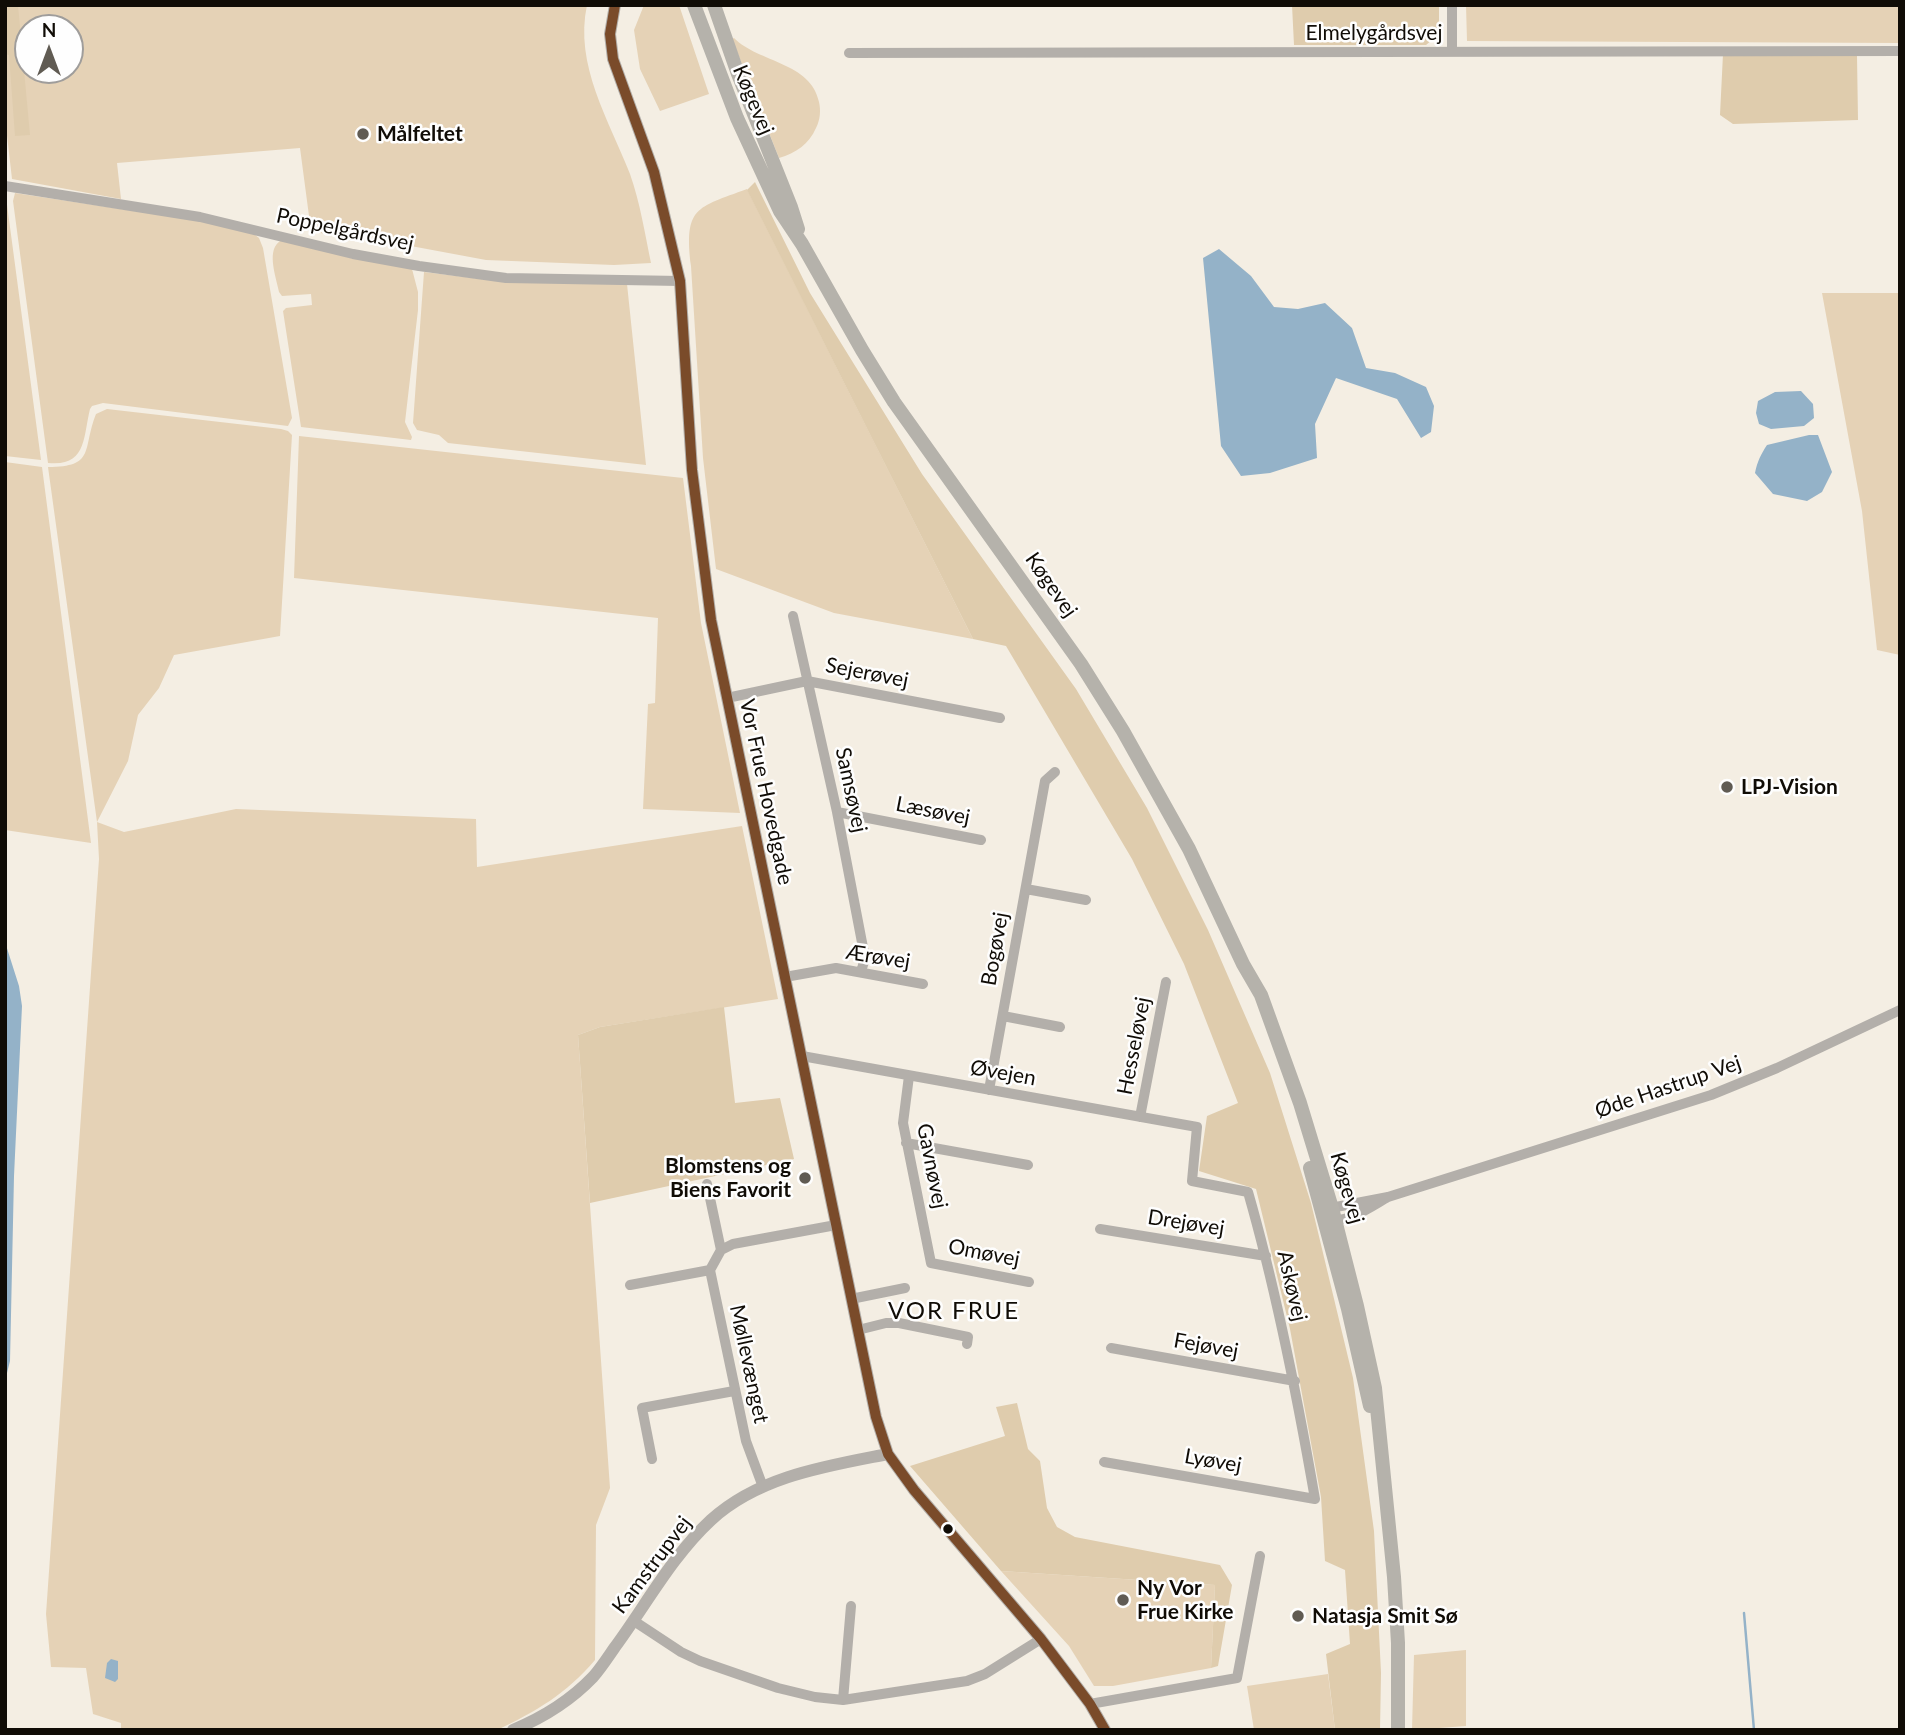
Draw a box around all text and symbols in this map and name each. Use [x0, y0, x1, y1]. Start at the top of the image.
north arrow [14, 14, 84, 84]
text: N [42, 18, 56, 41]
street label: Elmelygårdsvej [1306, 20, 1442, 46]
street label: Køgevej [727, 61, 779, 139]
place label: Målfeltet [377, 121, 463, 147]
marker: Målfeltet [355, 126, 371, 142]
street label: Poppelgårdsvej [274, 203, 416, 257]
street label: Køgevej [1020, 548, 1082, 622]
street label: Sejerøvej [823, 653, 911, 693]
street label: Vor Frue Hovedgade [734, 697, 798, 887]
street label: Samsøvej [830, 745, 872, 835]
place label: LPJ-Vision [1741, 774, 1838, 800]
marker: LPJ-Vision [1719, 779, 1735, 795]
street label: Læsøvej [894, 791, 972, 831]
street label: Bogøvej [976, 910, 1014, 988]
street label: Ærøvej [844, 939, 912, 975]
street label: Hesseløvej [1112, 995, 1156, 1097]
street label: Øde Hastrup Vej [1592, 1050, 1744, 1124]
street label: Øvejen [968, 1055, 1038, 1091]
street label: Gavnøvej [911, 1121, 953, 1211]
street label: Køgevej [1325, 1149, 1369, 1227]
place label: Blomstens og Biens Favorit [665, 1153, 791, 1203]
marker: Blomstens og Biens Favorit [797, 1170, 813, 1186]
street label: Drejøvej [1146, 1205, 1226, 1241]
street label: Omøvej [946, 1234, 1022, 1272]
street label: Askøvej [1272, 1248, 1312, 1324]
district label: VOR FRUE [889, 1297, 1019, 1325]
street label: Møllevænget [724, 1303, 774, 1425]
street label: Fejøvej [1172, 1328, 1240, 1364]
street label: Lyøvej [1182, 1444, 1244, 1478]
street label: Kamstrupvej [607, 1511, 697, 1619]
unlabelled marker [941, 1522, 955, 1536]
place label: Ny Vor Frue Kirke [1137, 1575, 1233, 1625]
marker: Ny Vor Frue Kirke [1115, 1592, 1131, 1608]
place label: Natasja Smit Sø [1312, 1603, 1458, 1629]
marker: Natasja Smit Sø [1290, 1608, 1306, 1624]

